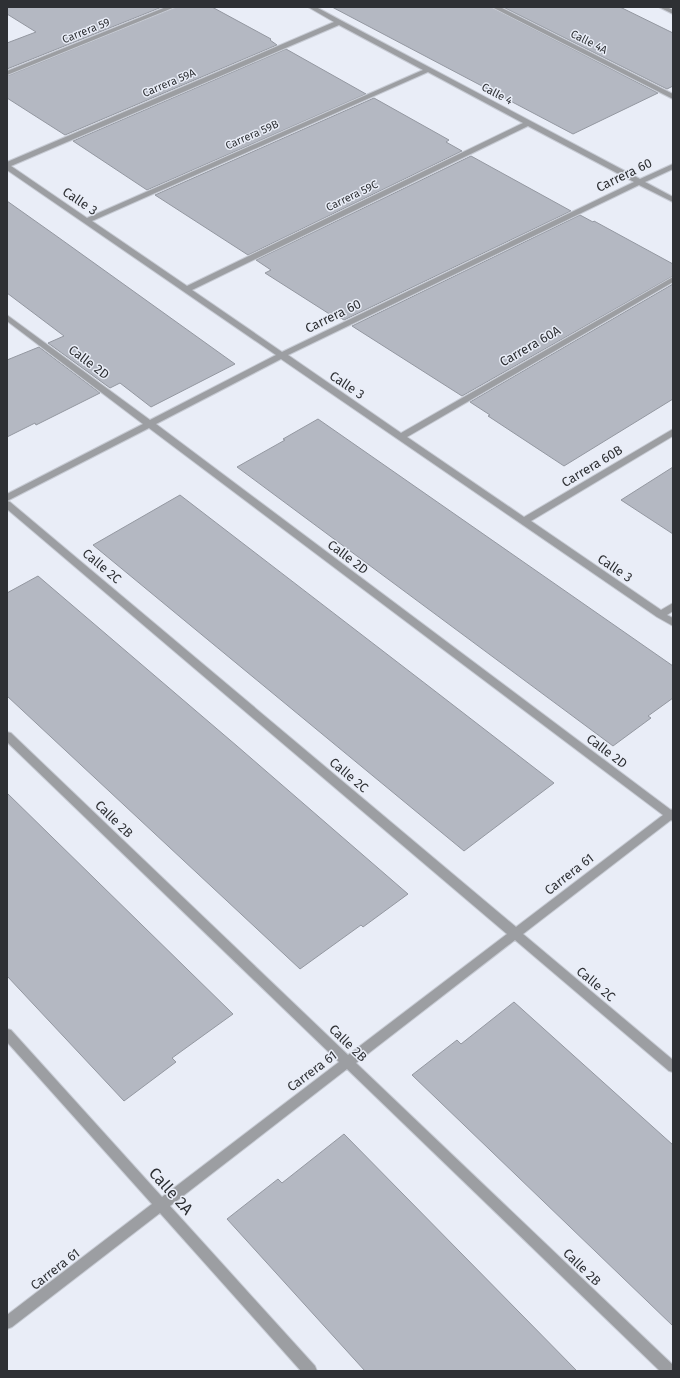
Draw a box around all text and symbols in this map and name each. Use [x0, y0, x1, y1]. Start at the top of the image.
street label: Carrera 59 [60, 16, 112, 46]
street label: Calle 4A [569, 27, 610, 57]
street label: Carrera 59A [141, 66, 198, 100]
street label: Calle 4 [479, 80, 515, 108]
street label: Carrera 59B [223, 117, 281, 152]
street label: Carrera 60 [594, 155, 654, 195]
street label: Carrera 59C [324, 178, 380, 214]
street label: Calle 3 [60, 184, 100, 218]
street label: Carrera 60 [303, 296, 363, 336]
street label: Carrera 60A [497, 322, 564, 369]
street label: Calle 2D [66, 342, 112, 382]
street label: Calle 3 [327, 368, 367, 402]
street label: Carrera 60B [559, 442, 625, 490]
street label: Calle 2D [325, 537, 371, 577]
street label: Calle 2C [80, 546, 125, 587]
street label: Calle 3 [595, 551, 635, 585]
street label: Calle 2D [584, 731, 630, 771]
street label: Calle 2C [327, 755, 372, 796]
street label: Calle 2B [92, 797, 136, 841]
street label: Carrera 61 [542, 850, 596, 898]
street label: Calle 2C [574, 964, 619, 1005]
street label: Calle 2B [326, 1021, 370, 1065]
street label: Carrera 61 [284, 1048, 340, 1094]
street label: Calle 2A [145, 1164, 198, 1219]
street label: Carrera 61 [28, 1245, 82, 1293]
street label: Calle 2B [560, 1245, 604, 1289]

